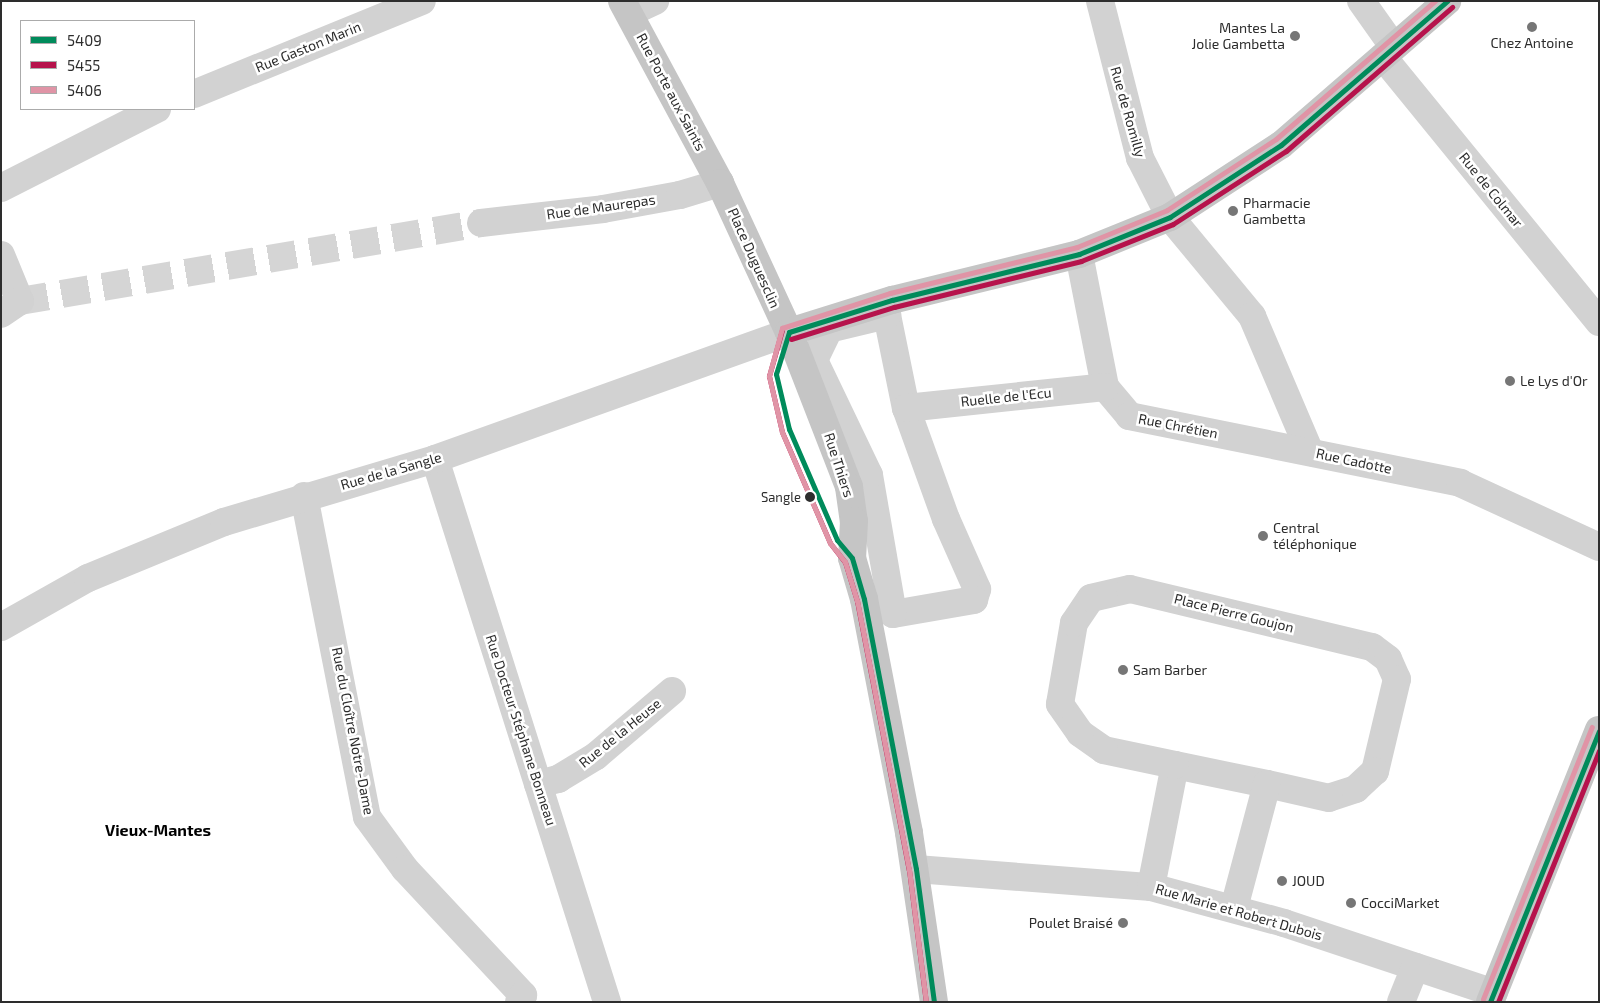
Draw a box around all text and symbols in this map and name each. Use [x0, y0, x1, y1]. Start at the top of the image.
street label: Rue Gaston Marin [253, 18, 363, 76]
legend [20, 20, 195, 110]
place label: Mantes La Jolie Gambetta [1191, 20, 1285, 52]
marker: Chez Antoine [1526, 21, 1538, 33]
street label: Rue Porte aux Saints [633, 30, 709, 154]
marker: Mantes La Jolie Gambetta [1289, 30, 1301, 42]
text: 5409 [67, 31, 102, 49]
place label: Chez Antoine [1490, 35, 1574, 51]
text: 5455 [67, 56, 100, 74]
street label: Rue de Romilly [1107, 65, 1149, 159]
text: 5406 [67, 81, 102, 99]
street label: Rue de Colmar [1456, 149, 1526, 231]
street label: Rue de Maurepas [545, 191, 657, 223]
place label: Pharmacie Gambetta [1243, 195, 1310, 228]
street label: Place Duguesclin [724, 205, 784, 311]
marker: Pharmacie Gambetta [1227, 205, 1239, 217]
place label: Le Lys d'Or [1520, 373, 1588, 389]
marker: Le Lys d'Or [1504, 375, 1516, 387]
street label: Ruelle de l'Ecu [960, 384, 1052, 410]
street label: Rue Chrétien [1137, 410, 1219, 442]
street label: Rue Thiers [821, 430, 857, 500]
street label: Rue Cadotte [1315, 445, 1393, 477]
street label: Rue de la Sangle [339, 449, 443, 493]
place label: Sangle [761, 489, 801, 505]
marker: Sangle [805, 492, 815, 502]
place label: Central téléphonique [1273, 520, 1357, 552]
marker: Central téléphonique [1257, 530, 1269, 542]
street label: Place Pierre Goujon [1172, 590, 1296, 636]
street label: Rue Docteur Stéphane Bonneau [482, 632, 560, 828]
street label: Rue du Cloître Notre-Dame [328, 646, 378, 816]
place label: Sam Barber [1133, 662, 1207, 678]
marker: Sam Barber [1117, 664, 1129, 676]
street label: Rue de la Heuse [576, 695, 664, 771]
district label: Vieux-Mantes [105, 820, 211, 840]
place label: JOUD [1292, 873, 1325, 889]
marker: JOUD [1276, 875, 1288, 887]
street label: Rue Marie et Robert Dubois [1154, 880, 1324, 944]
place label: CocciMarket [1361, 895, 1439, 911]
marker: CocciMarket [1345, 897, 1357, 909]
place label: Poulet Braisé [1029, 915, 1113, 931]
marker: Poulet Braisé [1117, 917, 1129, 929]

